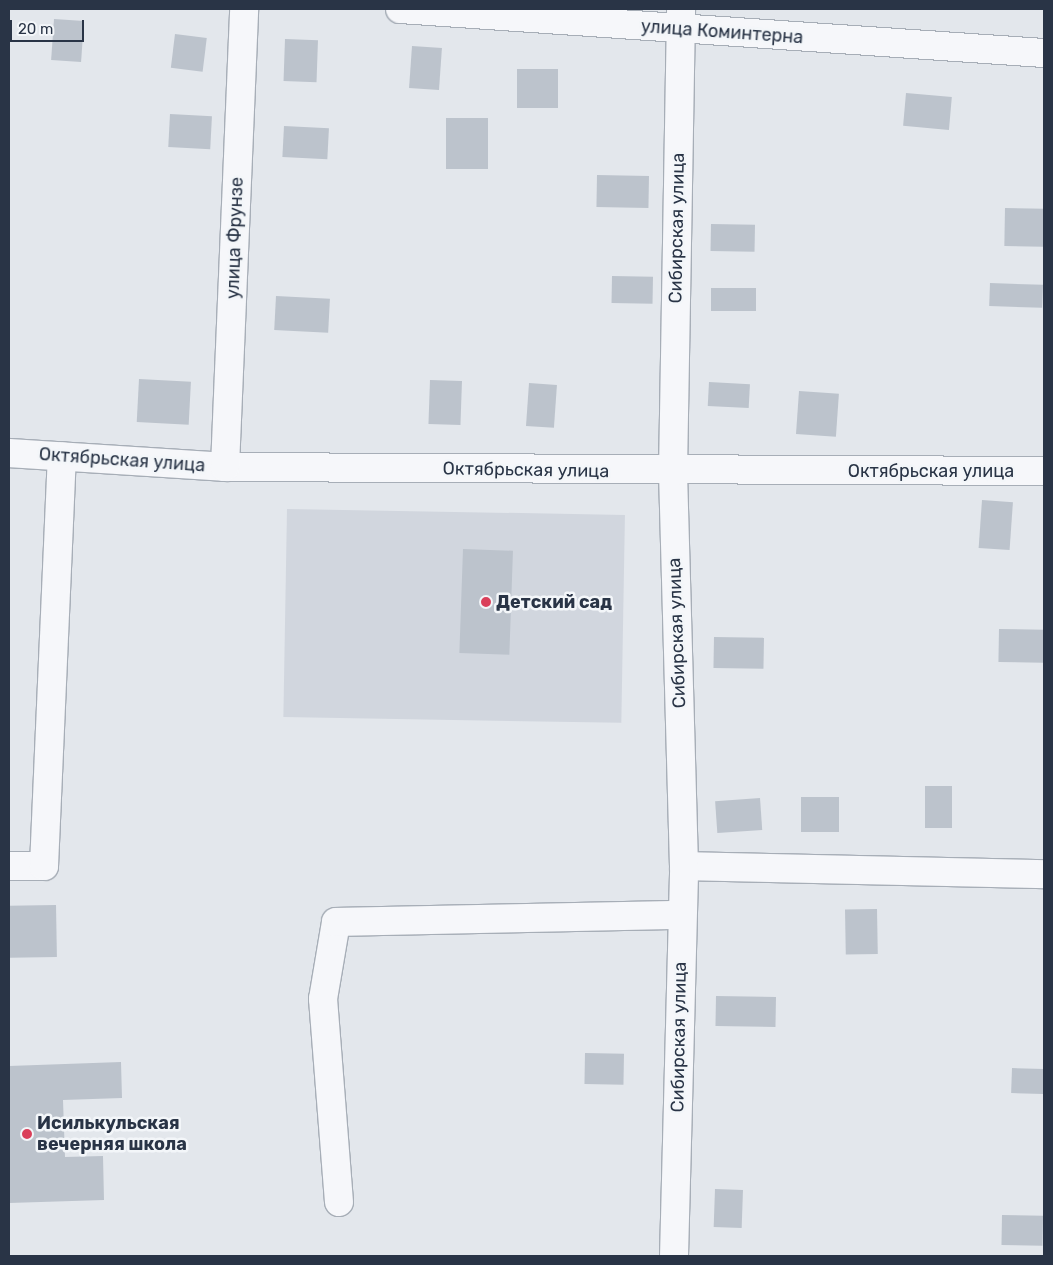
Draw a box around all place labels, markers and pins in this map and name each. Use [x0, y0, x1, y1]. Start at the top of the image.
place label: Детский сад [496, 591, 612, 613]
marker: Детский сад [480, 596, 492, 608]
place label: Исилькульская вечерняя школа [37, 1113, 187, 1156]
marker: Исилькульская вечерняя школа [21, 1128, 33, 1140]

